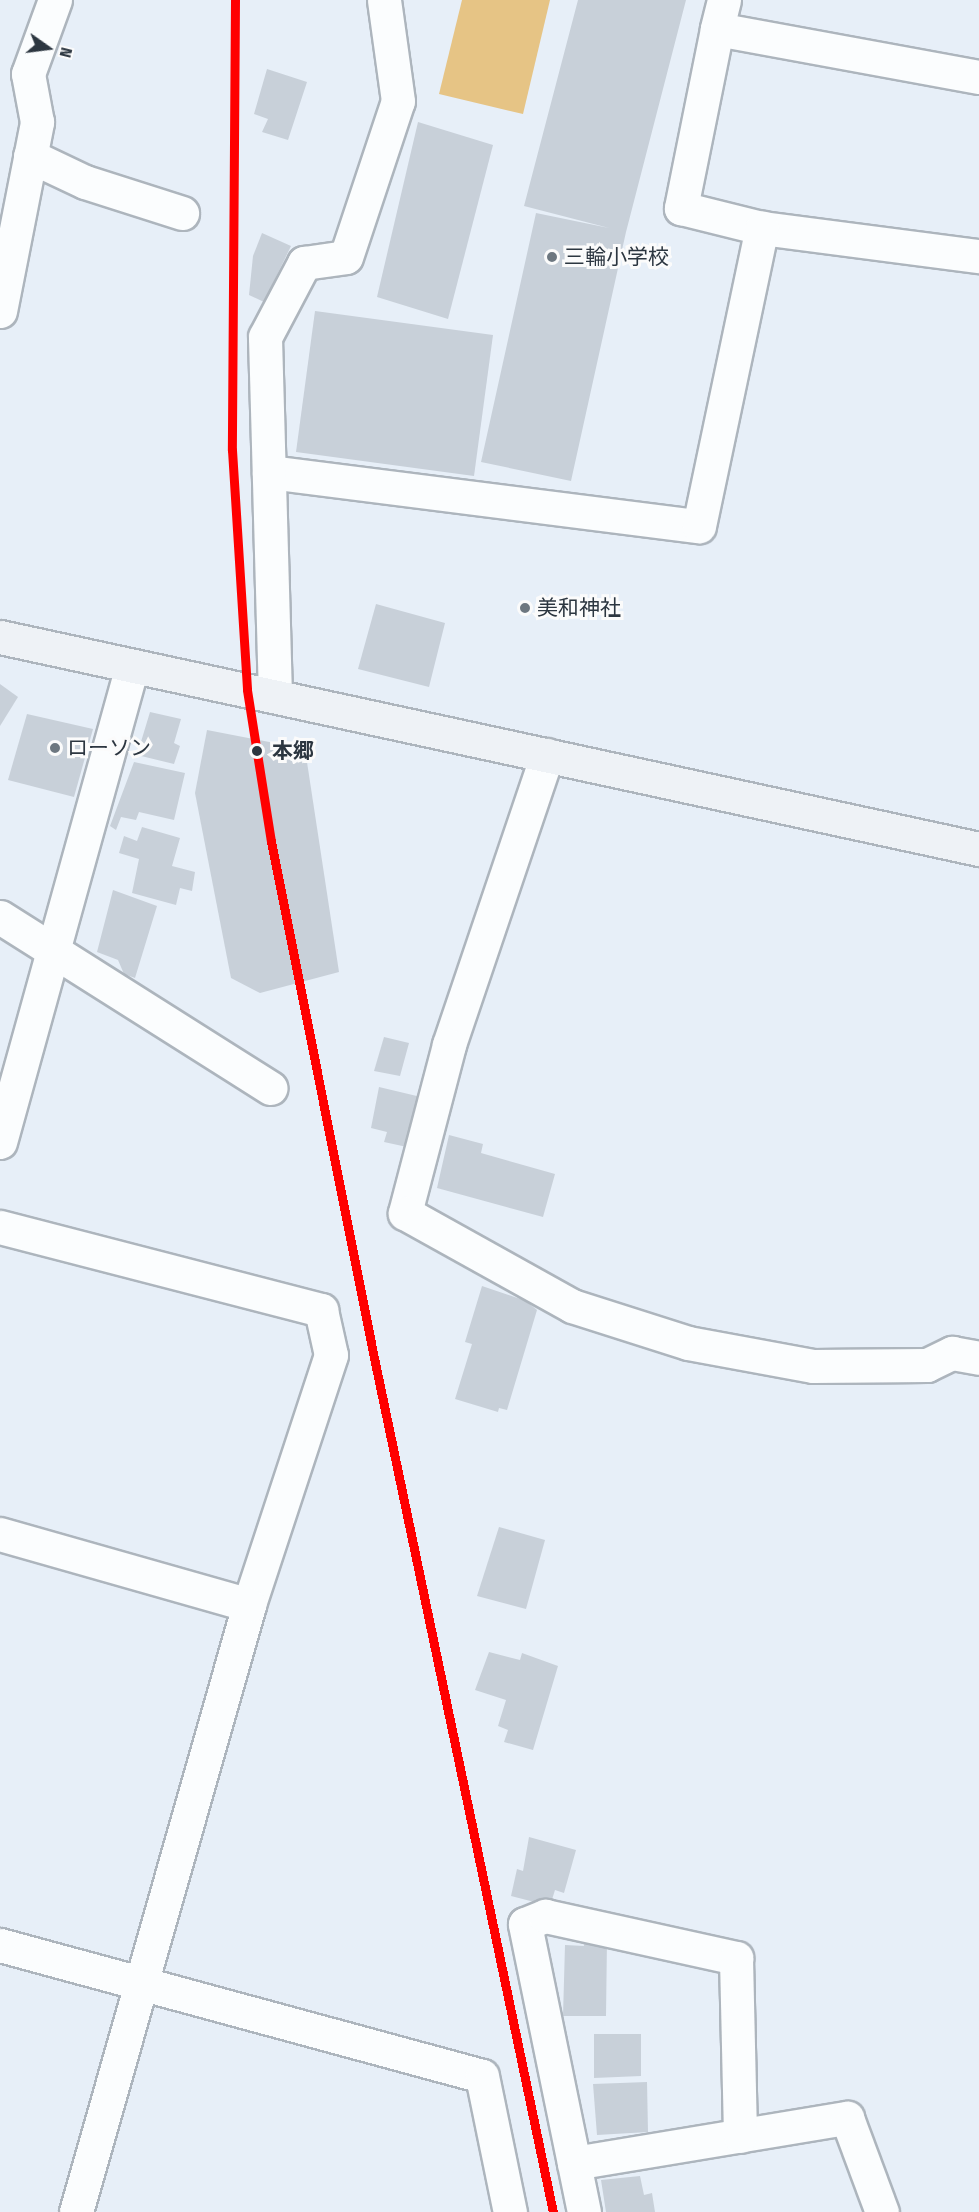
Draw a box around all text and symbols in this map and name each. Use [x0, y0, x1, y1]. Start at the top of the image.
north arrow [18, 18, 78, 78]
text: N [56, 46, 76, 59]
place label: 三輪小学校 [564, 244, 669, 270]
marker: 三輪小学校 [545, 250, 559, 264]
place label: 美和神社 [537, 595, 621, 621]
marker: 美和神社 [518, 601, 532, 615]
place label: ローソン [67, 735, 151, 761]
place label: 本郷 [272, 738, 314, 764]
marker: ローソン [48, 741, 62, 755]
marker: 本郷 [247, 741, 267, 761]

